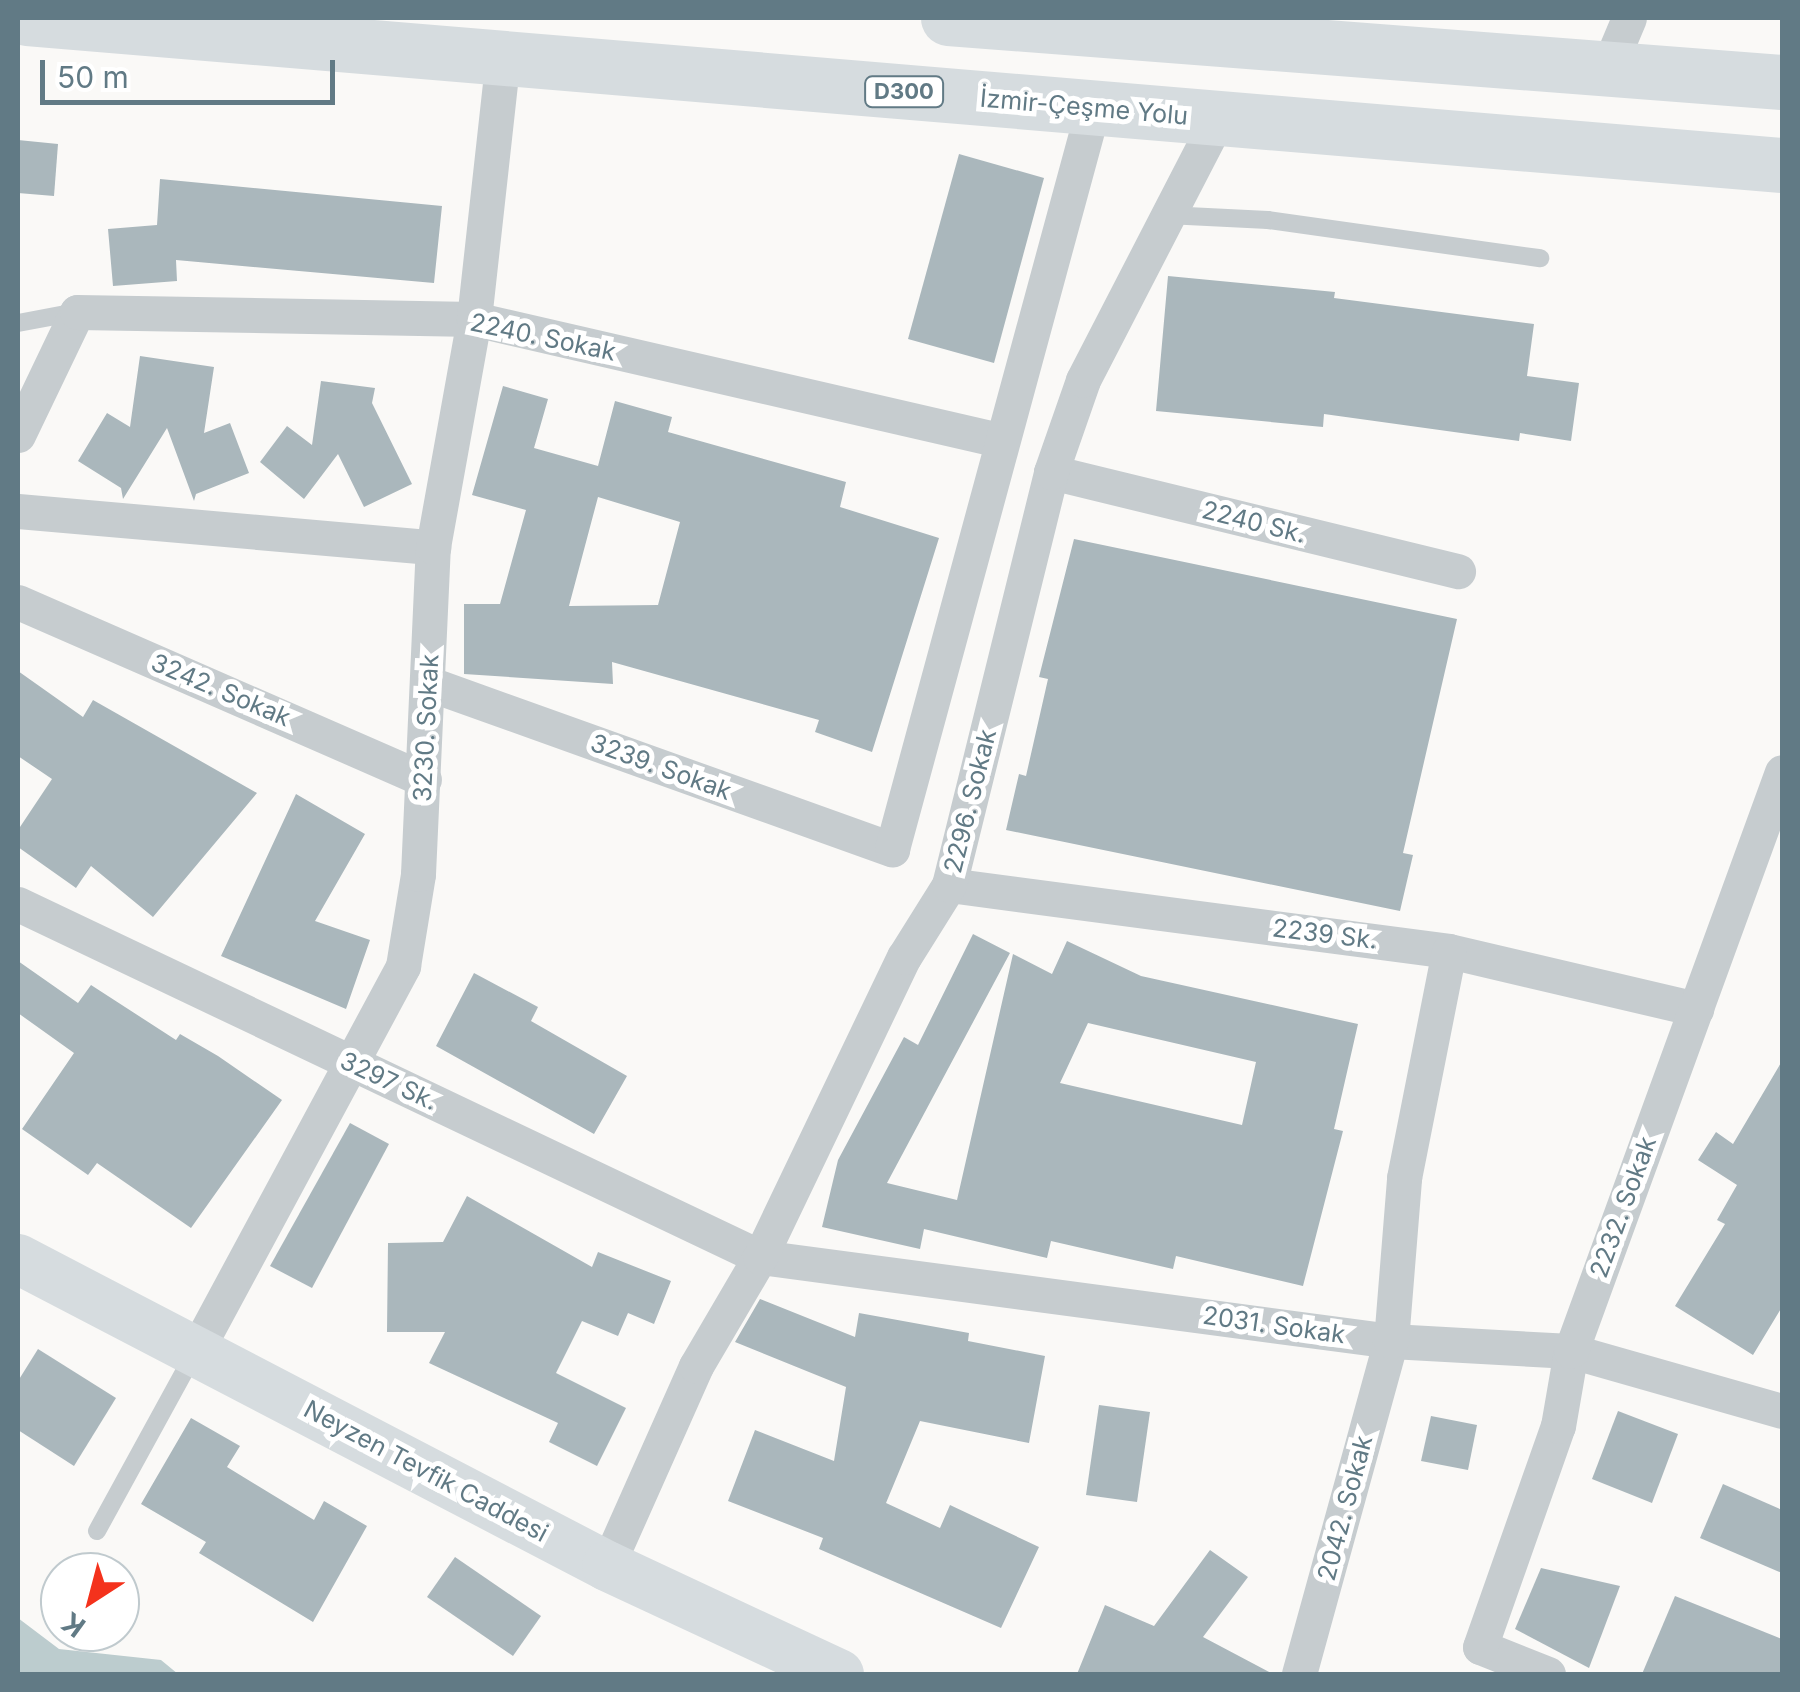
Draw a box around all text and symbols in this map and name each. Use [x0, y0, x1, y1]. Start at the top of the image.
scale bar [45, 40, 340, 102]
text: 50 m [57, 59, 129, 95]
road number: D300 [864, 75, 944, 109]
street label: İzmir-Çeşme Yolu [979, 83, 1189, 131]
street label: 2240. Sokak [467, 307, 619, 367]
street label: 2240 Sk. [1199, 495, 1309, 549]
street label: 3242. Sokak [147, 647, 295, 733]
street label: 3230. Sokak [407, 653, 445, 803]
street label: 2296. Sokak [938, 726, 1002, 876]
street label: 3239. Sokak [586, 728, 736, 806]
street label: 2239 Sk. [1271, 913, 1379, 955]
street label: 3297 Sk. [336, 1045, 442, 1117]
street label: 2232. Sokak [1584, 1132, 1662, 1282]
street label: 2031. Sokak [1201, 1300, 1347, 1350]
street label: Neyzen Tevfik Caddesi [299, 1394, 553, 1548]
street label: 2042. Sokak [1311, 1432, 1379, 1584]
north arrow [40, 1552, 140, 1652]
text: K [55, 1605, 92, 1644]

